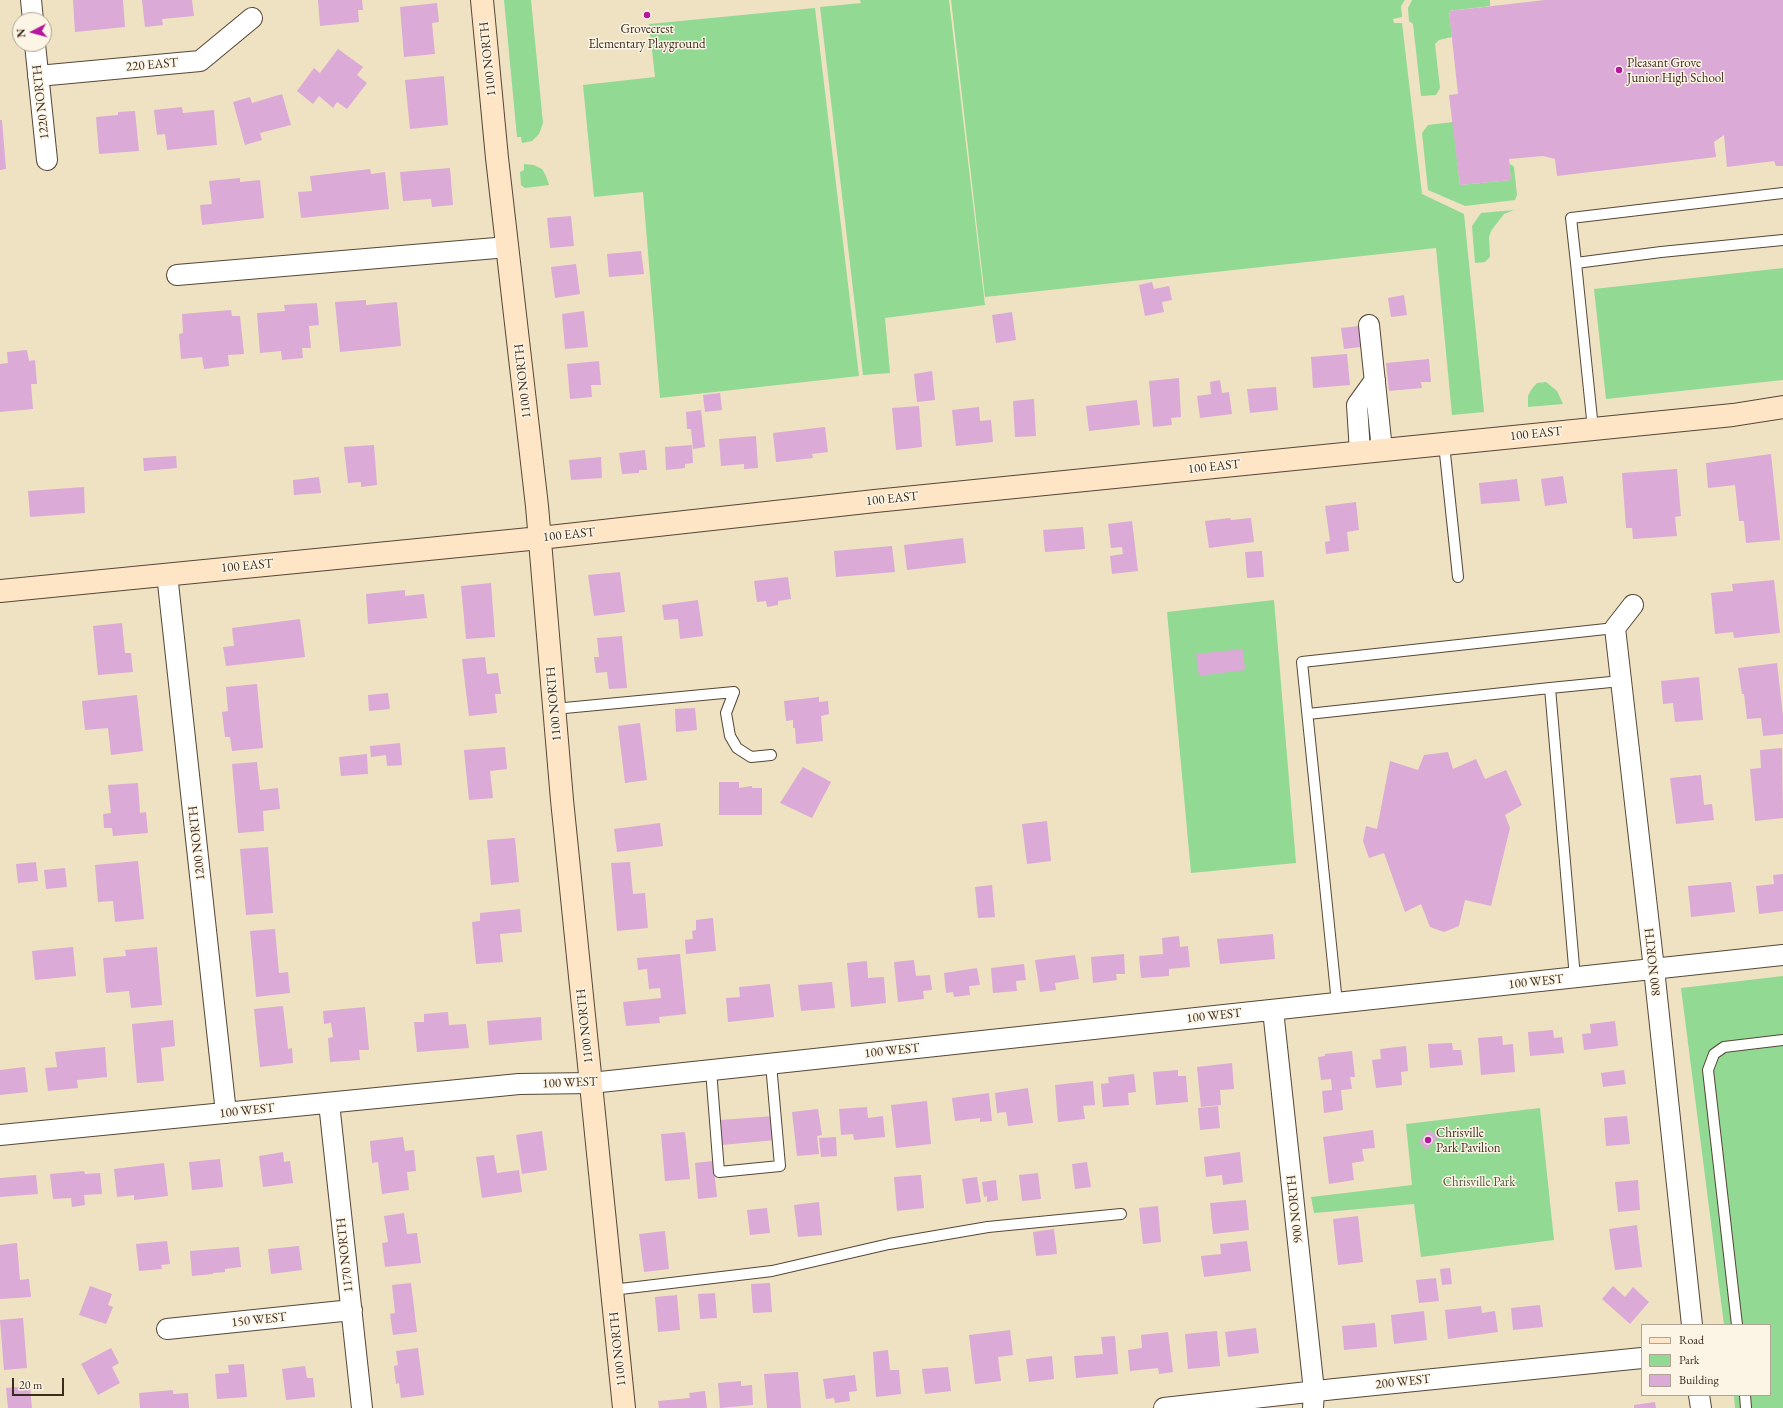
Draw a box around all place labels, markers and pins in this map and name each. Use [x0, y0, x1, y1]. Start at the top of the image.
marker: Grovecrest Elementary Playground [642, 10, 652, 20]
place label: Grovecrest Elementary Playground [588, 21, 706, 52]
place label: Pleasant Grove Junior High School [1627, 55, 1724, 86]
marker: Pleasant Grove Junior High School [1614, 65, 1624, 75]
place label: Chrisville Park Pavilion [1436, 1125, 1501, 1156]
marker: Chrisville Park Pavilion [1423, 1135, 1433, 1145]

